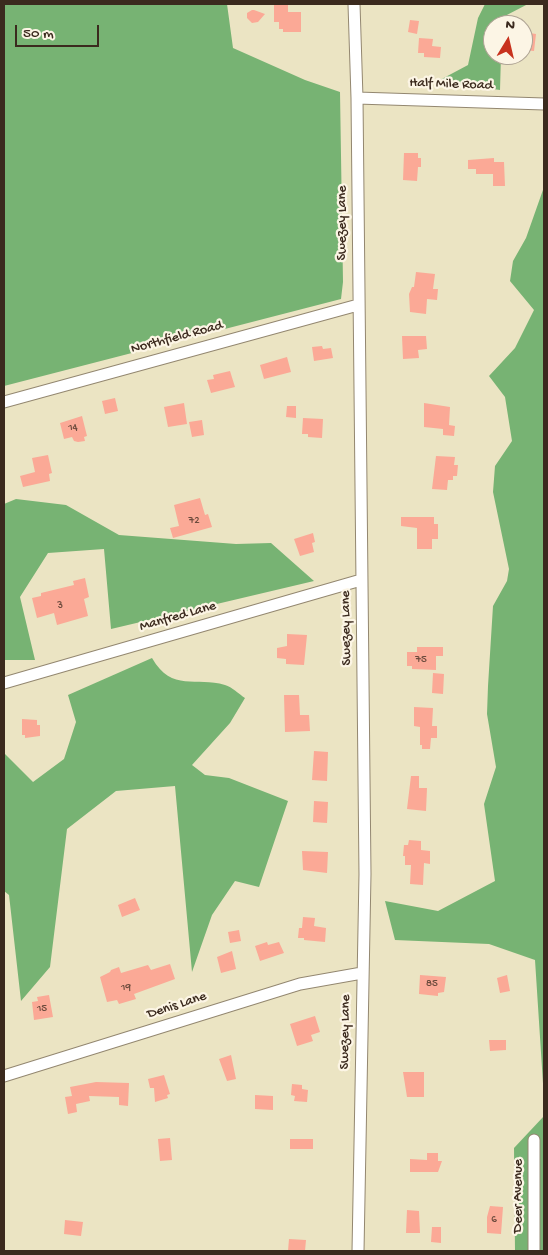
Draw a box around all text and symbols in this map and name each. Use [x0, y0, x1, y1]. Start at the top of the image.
scale bar [18, 15, 101, 47]
north arrow [483, 15, 533, 65]
text: N [504, 17, 516, 35]
text: 50 m [23, 25, 54, 43]
street label: Half Mile Road [409, 75, 493, 95]
street label: Swezey Lane [335, 186, 351, 260]
street label: Northfield Road [129, 318, 225, 358]
house number: 14 [68, 421, 78, 435]
house number: 72 [188, 514, 200, 528]
street label: Swezey Lane [338, 590, 356, 666]
street label: Manfred Lane [138, 598, 218, 636]
house number: 3 [57, 599, 63, 613]
house number: 75 [415, 653, 427, 667]
house number: 85 [426, 977, 438, 991]
house number: 19 [121, 981, 131, 995]
street label: Denis Lane [145, 989, 209, 1023]
street label: Swezey Lane [337, 994, 355, 1070]
house number: 15 [37, 1002, 47, 1016]
street label: Deer Avenue [511, 1159, 527, 1233]
house number: 6 [491, 1213, 497, 1227]

